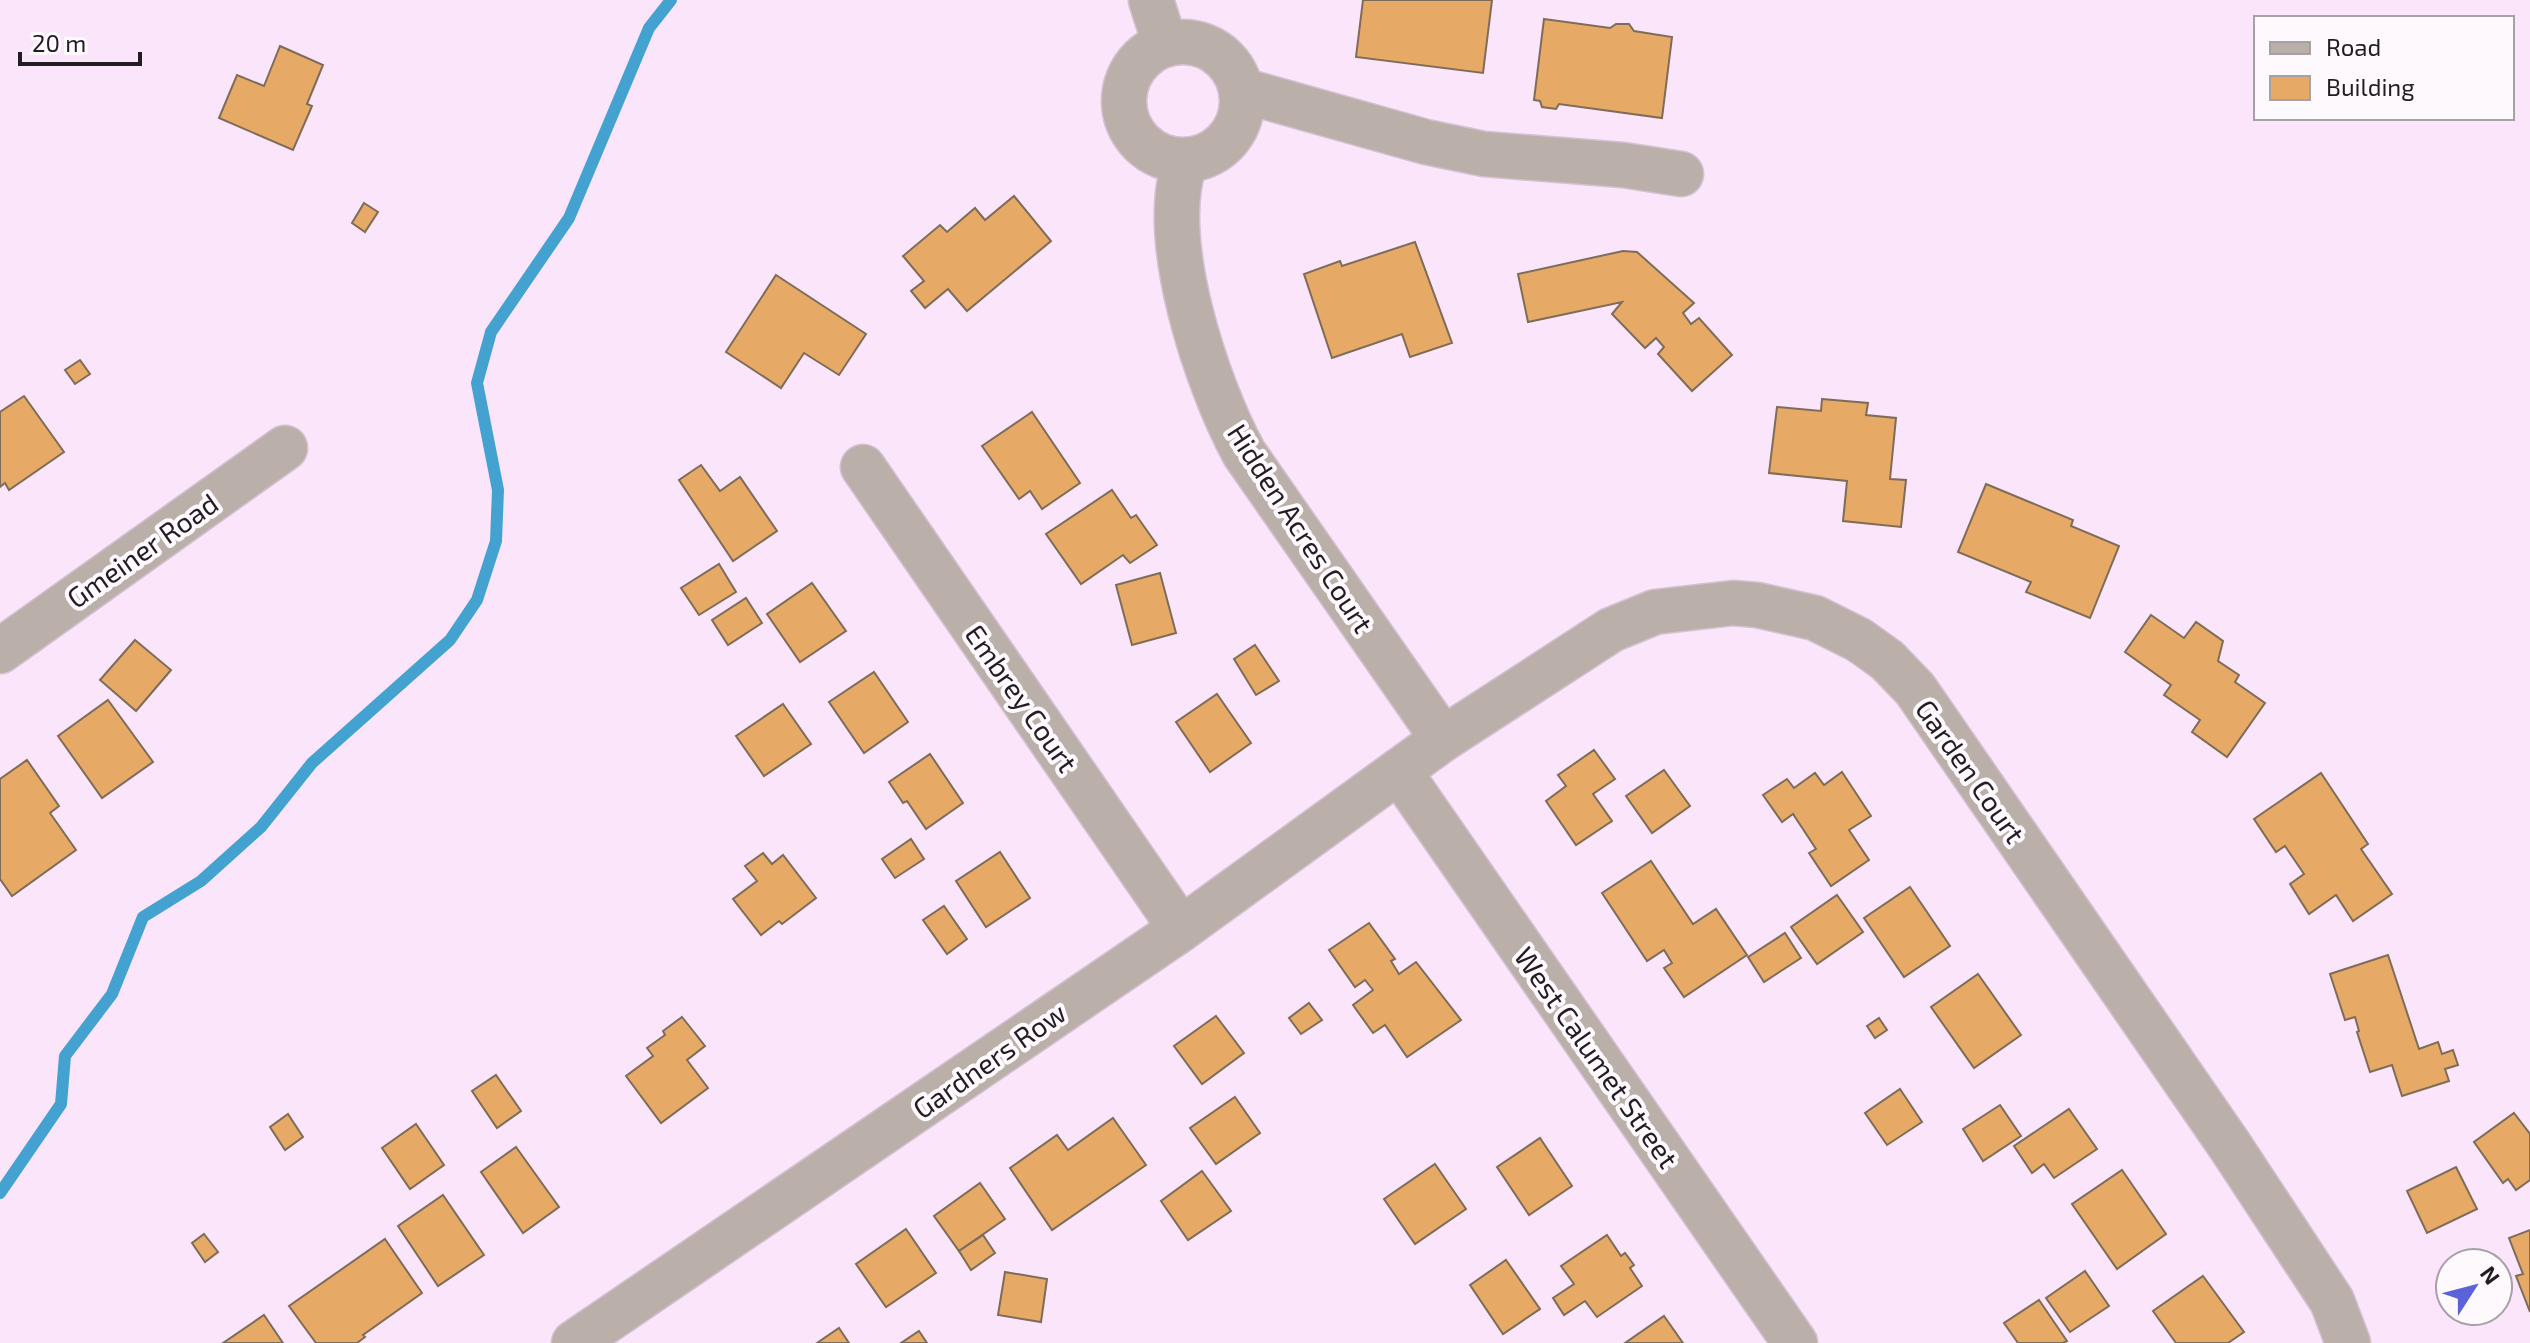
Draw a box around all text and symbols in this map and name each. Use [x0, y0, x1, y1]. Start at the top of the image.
scale bar [20, 16, 140, 66]
legend [2254, 16, 2514, 120]
text: 20 m [32, 28, 86, 57]
text: Road [2326, 32, 2381, 61]
text: Building [2326, 72, 2415, 101]
street label: Hidden Acres Court [1221, 417, 1381, 639]
street label: Gmeiner Road [60, 485, 224, 615]
street label: Embrey Court [959, 618, 1085, 778]
street label: Garden Court [1909, 693, 2033, 849]
street label: West Calumet Street [1508, 940, 1686, 1174]
street label: Gardners Row [906, 995, 1072, 1125]
north arrow [2434, 1247, 2514, 1327]
text: N [2476, 1261, 2506, 1289]

